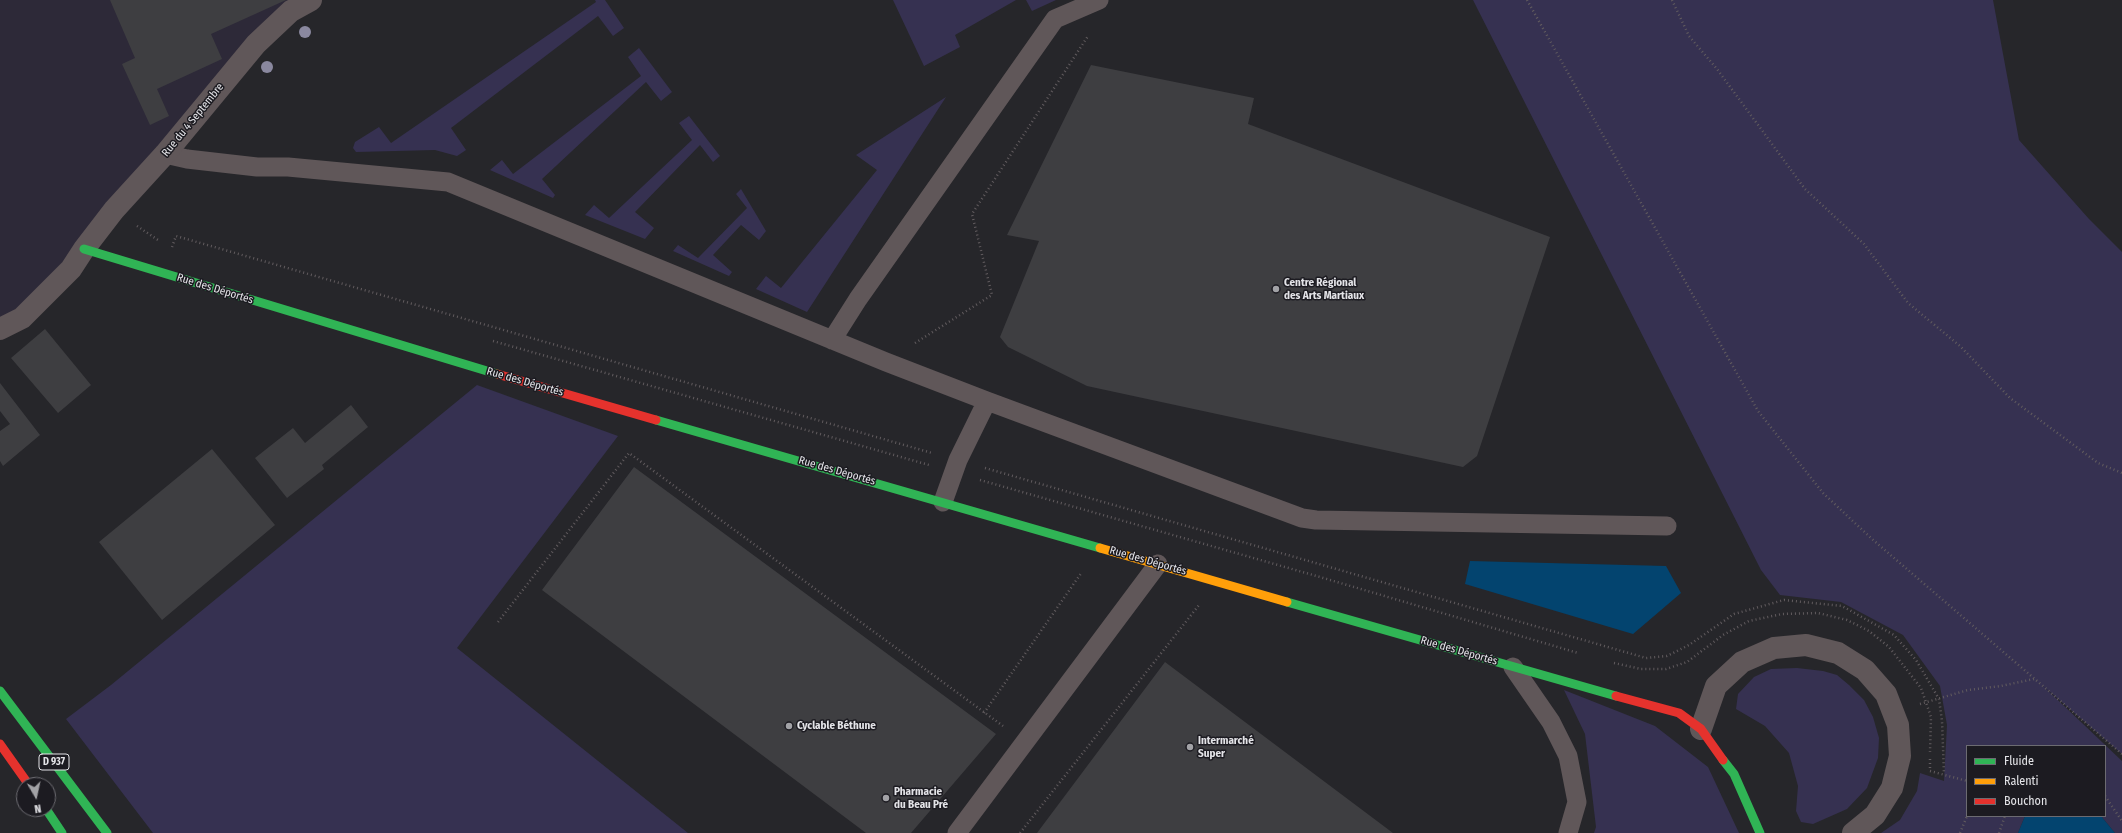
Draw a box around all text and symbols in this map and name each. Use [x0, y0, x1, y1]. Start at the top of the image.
street label: Rue du 4 Septembre [159, 81, 227, 159]
street label: Rue des Déportés [175, 271, 255, 307]
place label: Centre Régional des Arts Martiaux [1284, 276, 1364, 302]
marker: Centre Régional des Arts Martiaux [1271, 284, 1281, 294]
street label: Rue des Déportés [485, 365, 565, 399]
street label: Rue des Déportés [797, 454, 877, 488]
street label: Rue des Déportés [1108, 544, 1188, 578]
street label: Rue des Déportés [1419, 634, 1499, 668]
place label: Cyclable Béthune [797, 719, 876, 733]
marker: Cyclable Béthune [784, 721, 794, 731]
place label: Intermarché Super [1198, 734, 1254, 760]
marker: Intermarché Super [1185, 742, 1195, 752]
legend [1966, 745, 2106, 817]
road number: D 937 [39, 754, 69, 770]
text: Fluide [2004, 754, 2034, 768]
text: Ralenti [2004, 774, 2039, 788]
north arrow [16, 777, 56, 817]
place label: Pharmacie du Beau Pré [894, 785, 948, 811]
marker: Pharmacie du Beau Pré [881, 793, 891, 803]
text: Bouchon [2004, 794, 2047, 808]
text: N [34, 801, 42, 815]

